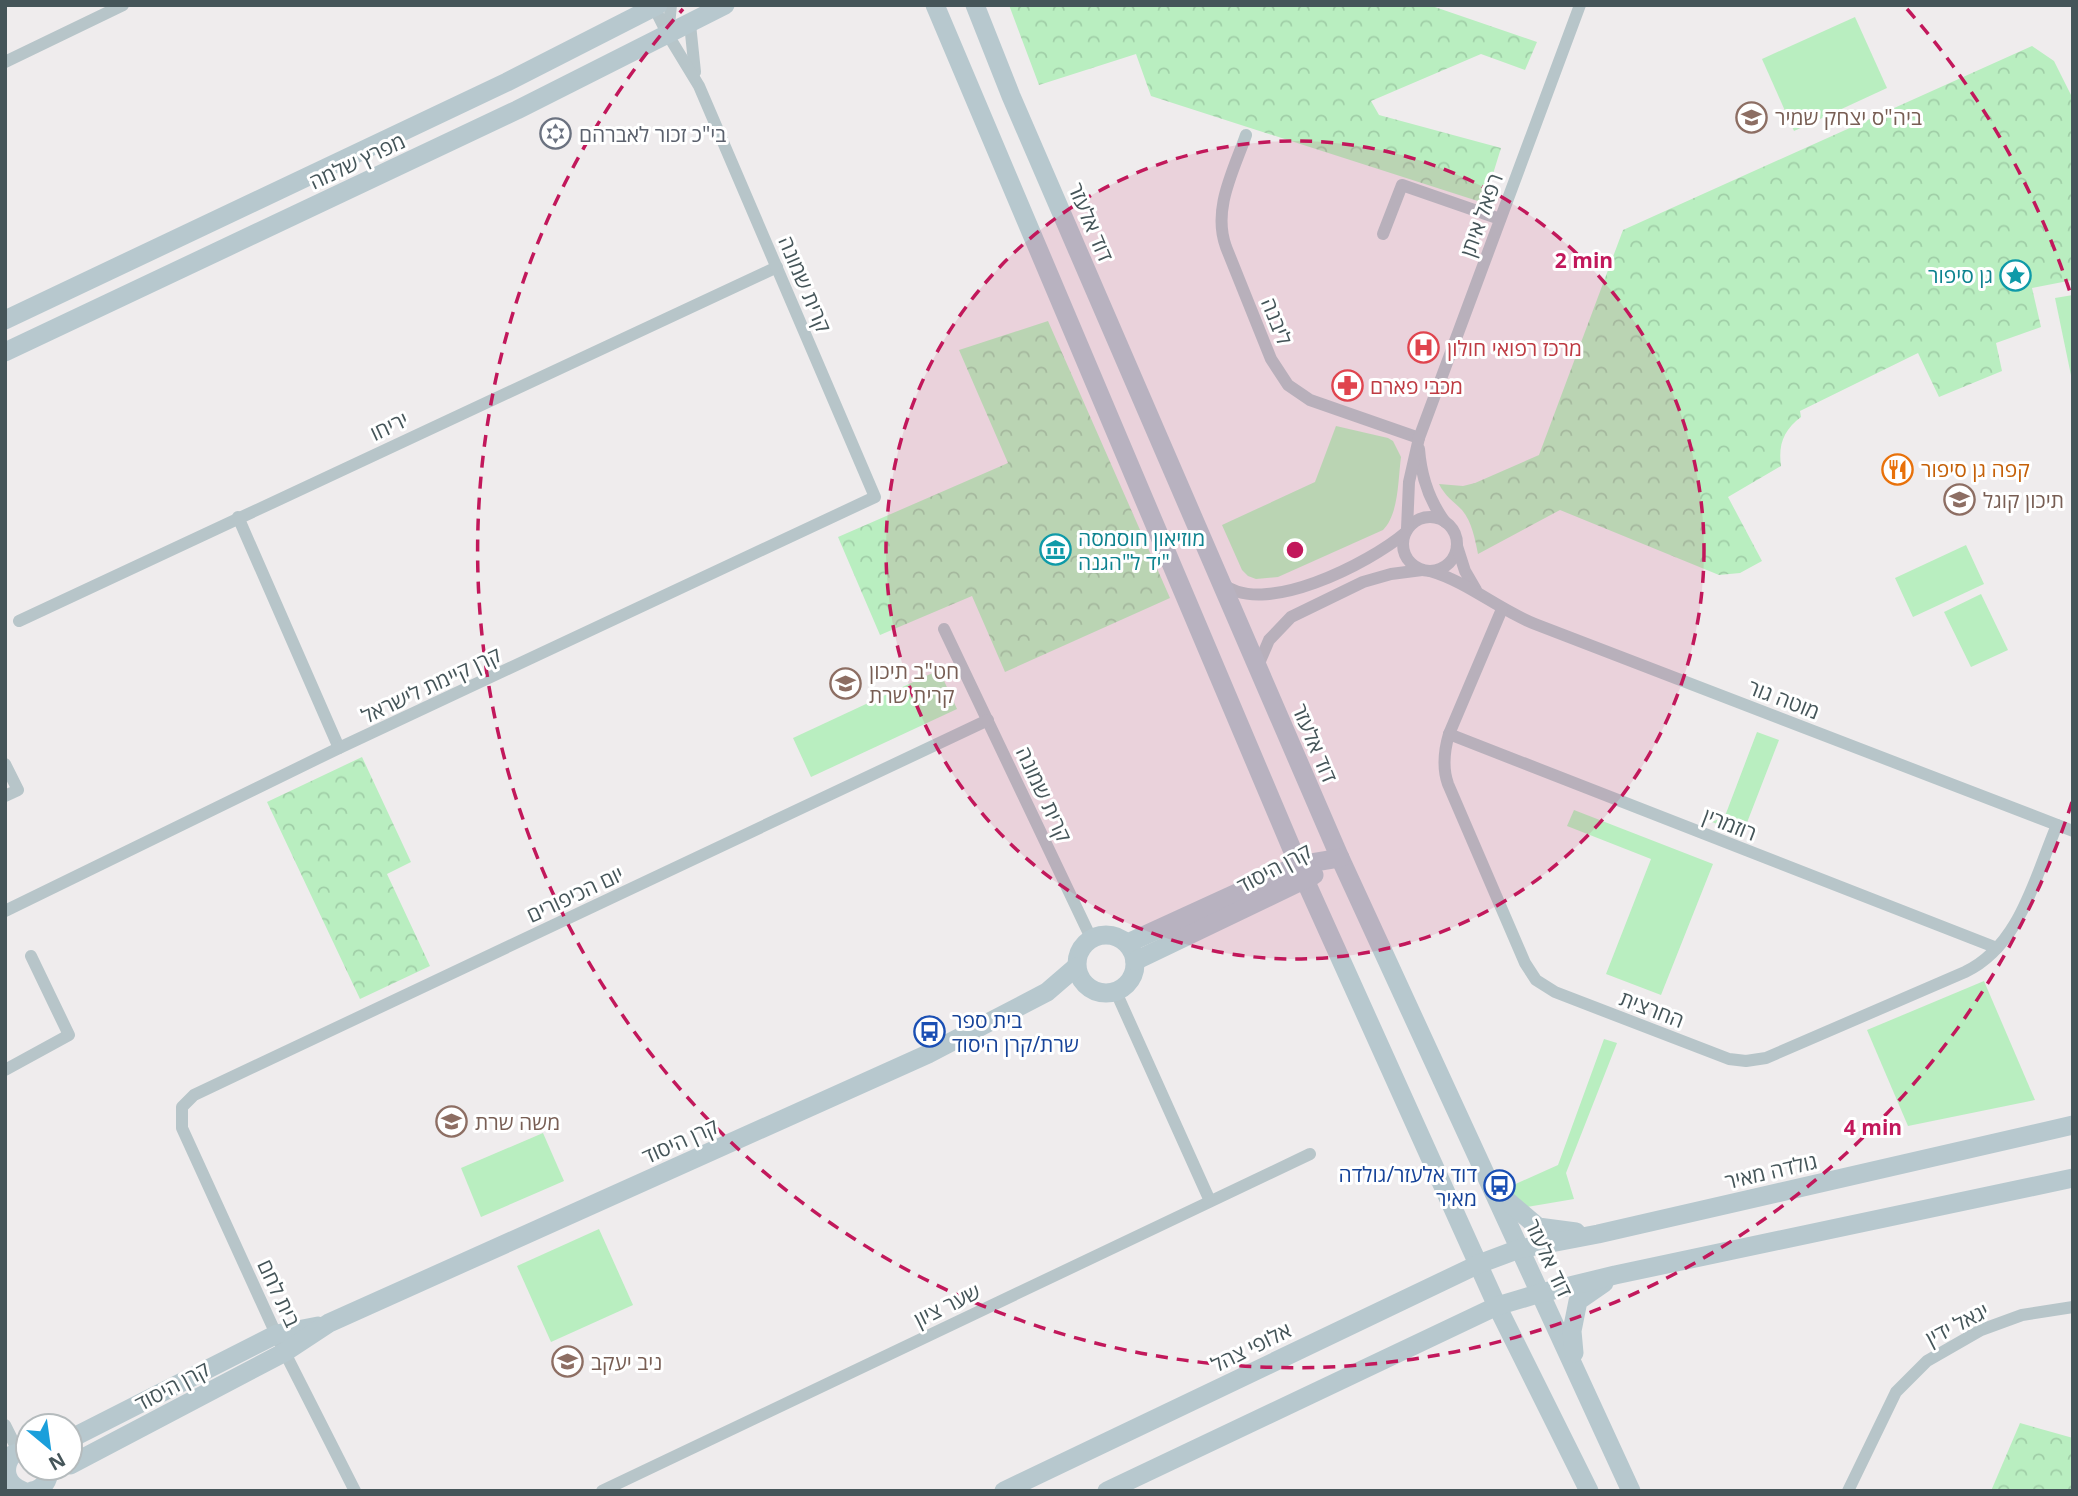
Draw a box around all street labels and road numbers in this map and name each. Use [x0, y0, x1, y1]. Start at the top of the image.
street label: מפרץ שלמה [304, 127, 410, 195]
street label: רפאל איתן [1453, 169, 1509, 261]
street label: דוד אלעזר [1062, 178, 1120, 266]
street label: קרית שמונה [772, 231, 838, 337]
street label: ליבנה [1255, 293, 1299, 349]
street label: יריחו [365, 405, 413, 447]
street label: קרן קיימת לישראל [357, 640, 505, 730]
street label: מוטה גור [1744, 673, 1824, 725]
street label: דוד אלעזר [1286, 699, 1344, 787]
street label: קרית שמונה [1010, 742, 1078, 846]
street label: רוזמרין [1699, 801, 1761, 847]
street label: קרן היסוד [1232, 837, 1316, 899]
street label: יום הכיפורים [522, 859, 628, 929]
street label: החרצית [1616, 984, 1688, 1034]
street label: קרן היסוד [638, 1112, 722, 1170]
street label: גולדה מאיר [1722, 1147, 1820, 1195]
street label: דוד אלעזר [1519, 1215, 1579, 1302]
street label: בית לחם [251, 1255, 307, 1331]
street label: שער ציון [909, 1277, 985, 1333]
street label: יגאל ידין [1921, 1296, 1993, 1352]
street label: אלופי צהל [1206, 1316, 1296, 1378]
street label: קרן היסוד [130, 1355, 214, 1417]

